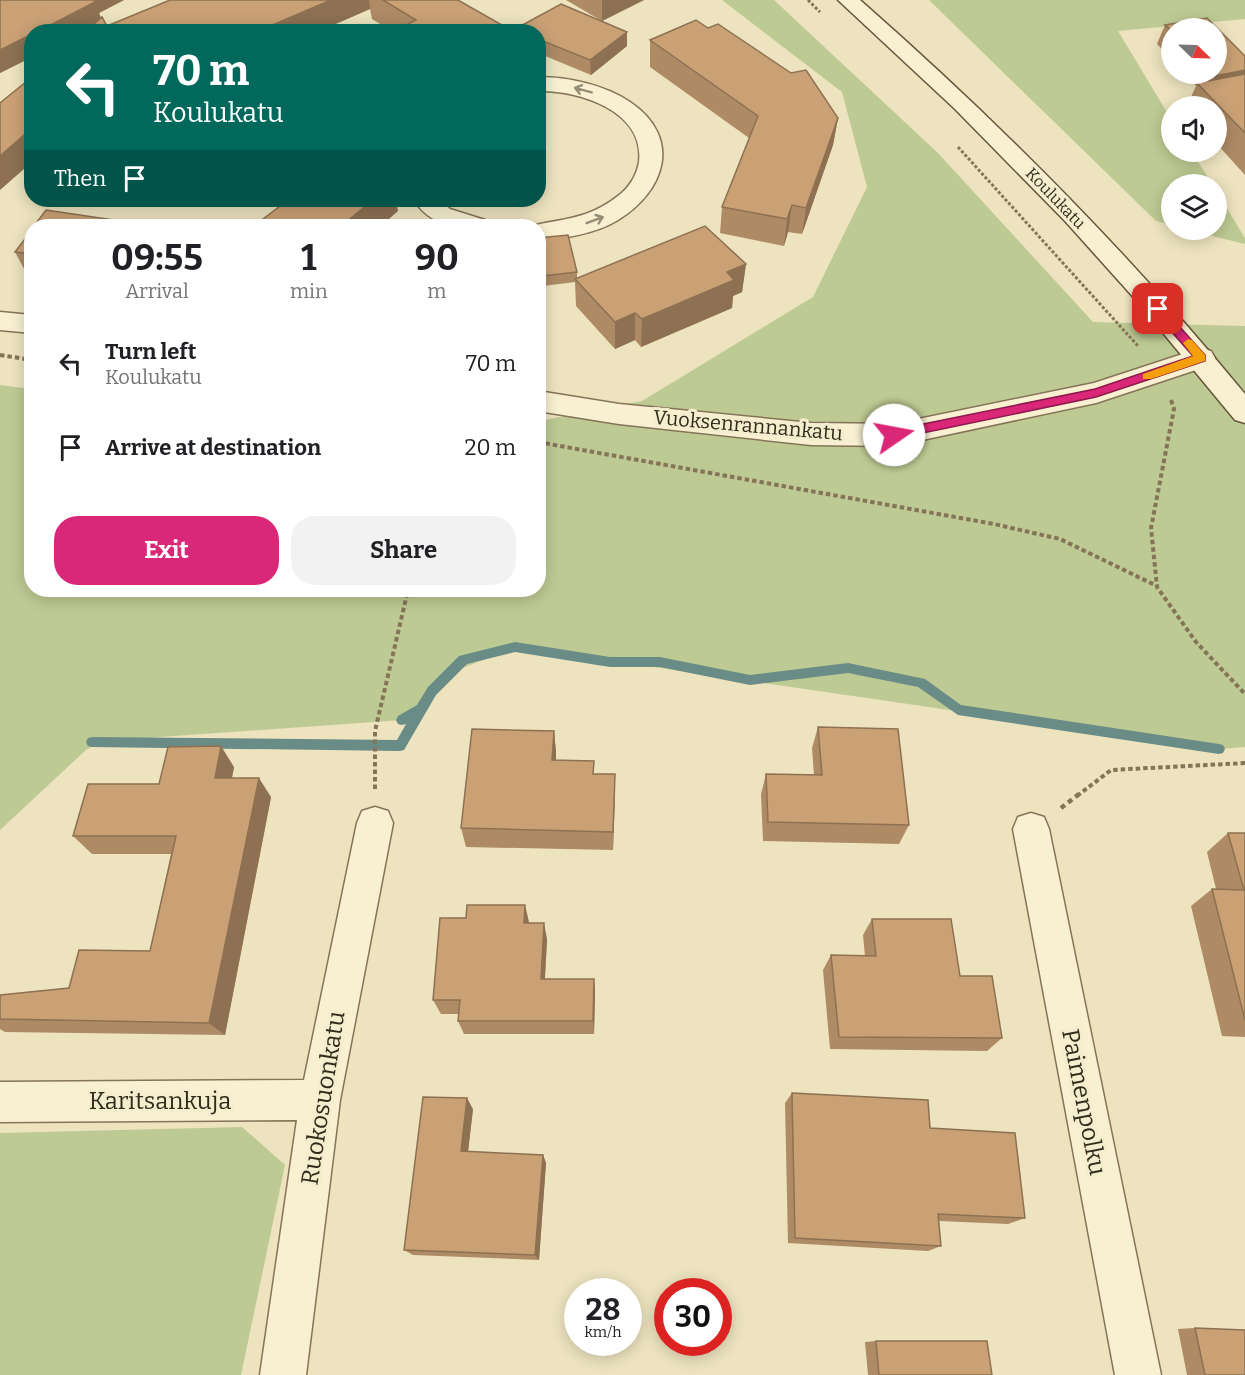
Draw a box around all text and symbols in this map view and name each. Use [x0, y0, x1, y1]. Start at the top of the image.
north arrow [1161, 18, 1227, 84]
map controls [1161, 18, 1227, 240]
text: 70 m [153, 46, 249, 96]
icon: left [54, 48, 132, 126]
one-way arrow [573, 84, 592, 96]
button: sound [1161, 96, 1227, 162]
text: Koulukatu [153, 97, 284, 129]
icon: arrive [118, 162, 151, 195]
street label: Koulukatu [1022, 164, 1089, 233]
text: Then [54, 165, 106, 192]
button: layers [1161, 174, 1227, 240]
one-way arrow [585, 213, 604, 224]
text: 09:55 [111, 236, 203, 280]
text: 1 [301, 236, 317, 280]
text: 90 [415, 236, 459, 280]
text: Arrival [125, 279, 189, 303]
text: min [290, 279, 328, 303]
text: m [427, 279, 446, 303]
pin [1132, 283, 1183, 334]
icon: arrive [1141, 292, 1174, 325]
text: Turn left [105, 338, 197, 365]
icon: left [54, 347, 87, 380]
text: 70 m [466, 350, 516, 377]
text: Koulukatu [105, 365, 202, 389]
position arrow [862, 403, 926, 467]
street label: Vuoksenrannankatu [652, 405, 844, 445]
icon: arrive [54, 431, 87, 464]
text: Arrive at destination [105, 434, 321, 461]
text: 20 m [465, 434, 516, 461]
button: Exit [54, 516, 279, 585]
button: Share [291, 516, 516, 585]
street label: Ruokosuonkatu [295, 1009, 351, 1187]
street label: Paimenpolku [1056, 1026, 1112, 1178]
street label: Karitsankuja [89, 1087, 231, 1115]
speed limit sign: 30 [654, 1278, 732, 1356]
text: 28 [586, 1292, 620, 1328]
text: km/h [584, 1323, 622, 1341]

